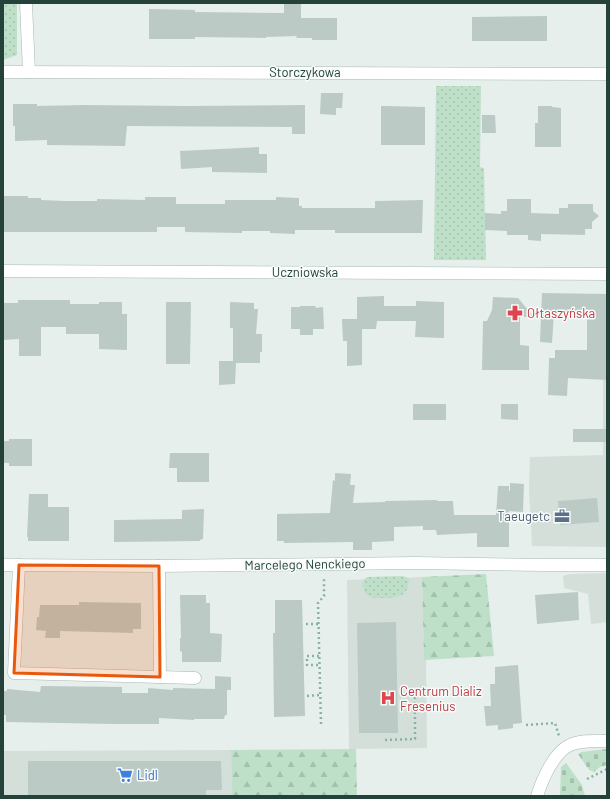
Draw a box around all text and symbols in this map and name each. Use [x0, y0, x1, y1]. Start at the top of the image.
street label: Storczykowa [269, 64, 341, 80]
street label: Uczniowska [272, 264, 338, 280]
pharmacy icon: Ołtaszyńska [506, 304, 524, 322]
place label: Ołtaszyńska [527, 305, 595, 321]
office icon: Taeugetc [553, 507, 571, 525]
place label: Taeugetc [497, 508, 550, 524]
street label: Marcelego Nenckiego [244, 555, 366, 573]
place label: Centrum Dializ Fresenius [400, 683, 482, 714]
hospital icon: Centrum Dializ Fresenius [379, 689, 397, 707]
supermarket icon: Lidl [116, 766, 134, 784]
place label: Lidl [137, 767, 158, 783]

